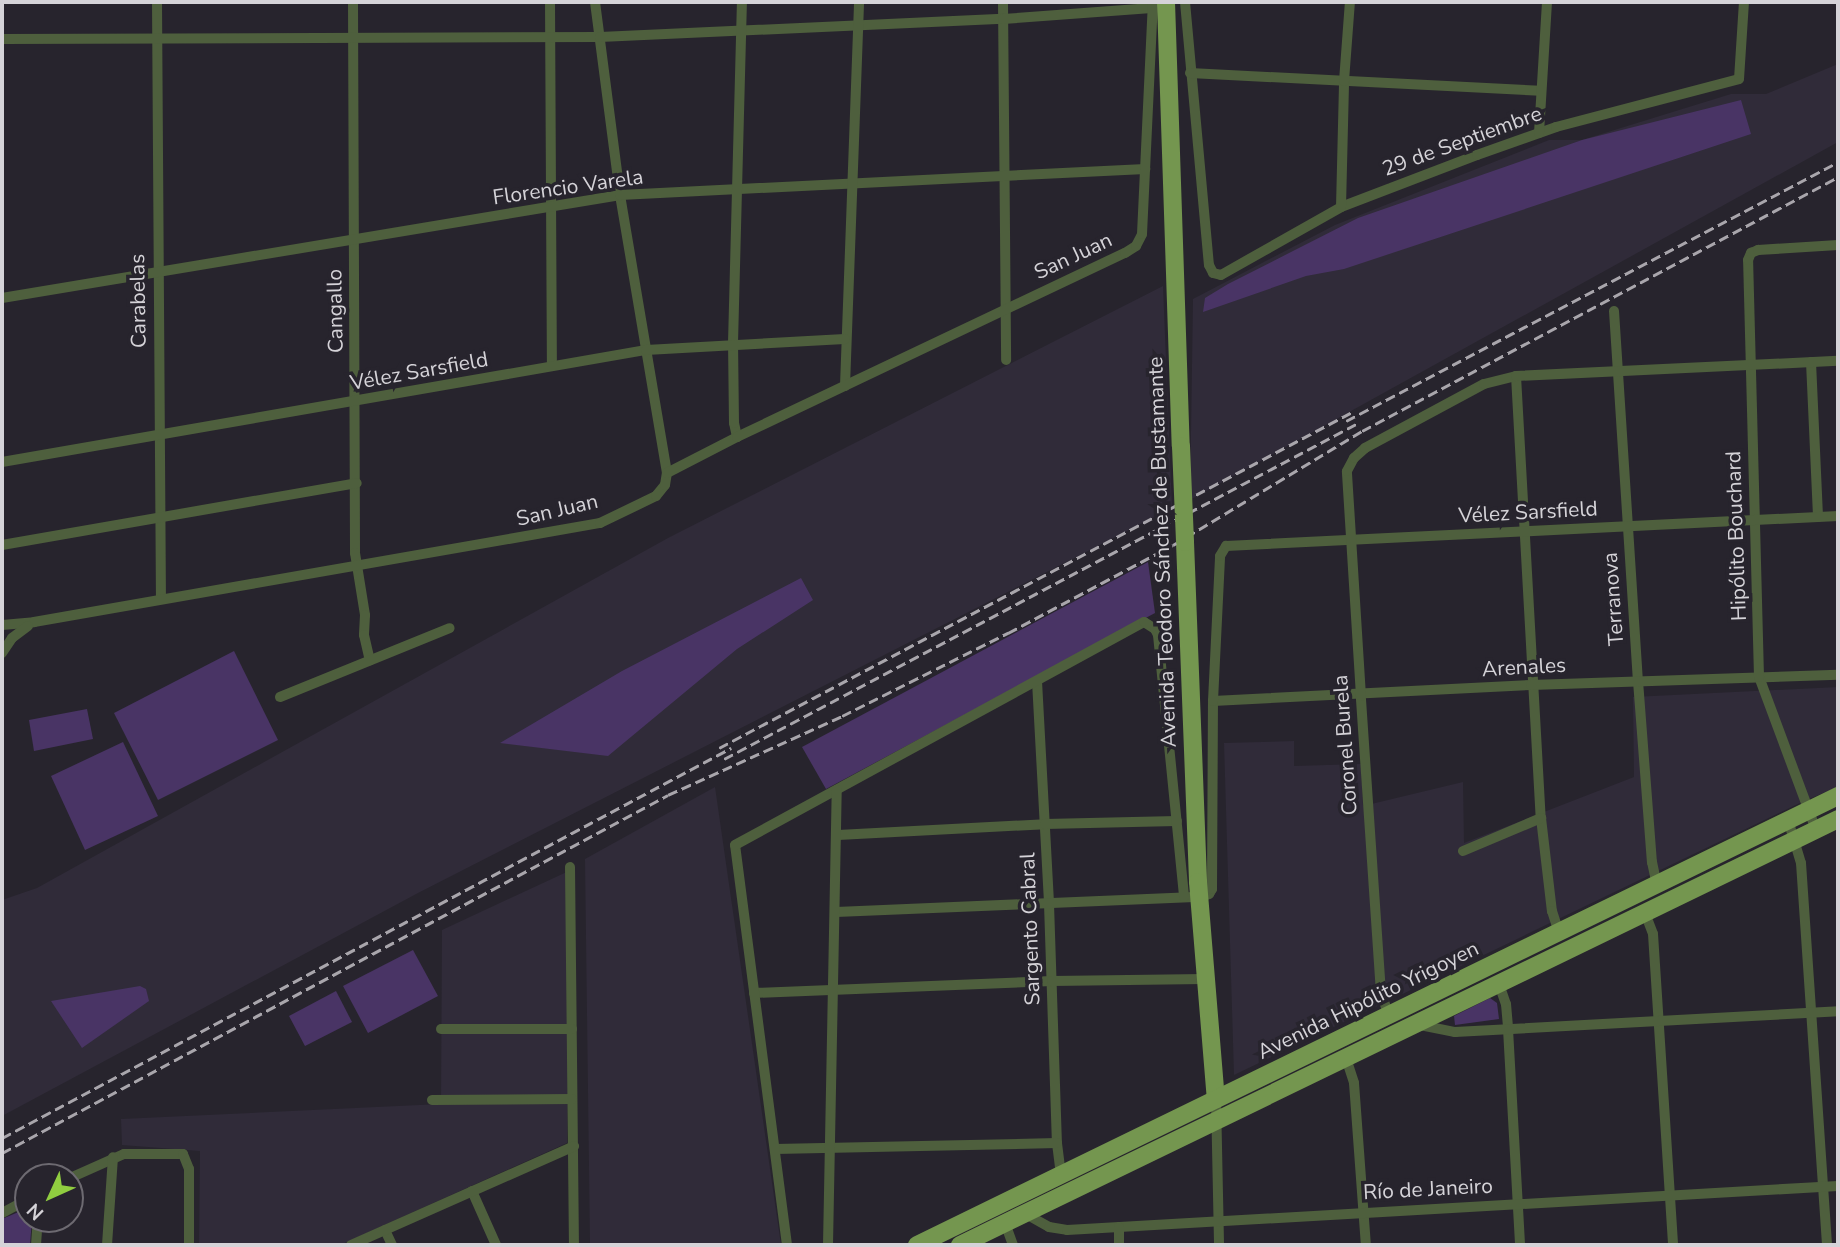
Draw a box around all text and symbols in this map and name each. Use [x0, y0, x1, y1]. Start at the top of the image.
street label: 29 de Septiembre [1379, 100, 1545, 182]
street label: Florencio Varela [491, 164, 645, 210]
street label: San Juan [1030, 227, 1116, 285]
street label: Carabelas [125, 254, 151, 348]
street label: Cangallo [322, 269, 348, 353]
street label: Vélez Sarsfield [348, 346, 490, 396]
street label: Avenida Teodoro Sánchez de Bustamante [1143, 356, 1181, 748]
street label: Hipólito Bouchard [1720, 450, 1752, 622]
street label: San Juan [514, 488, 600, 532]
street label: Vélez Sarsfield [1458, 496, 1598, 528]
street label: Terranova [1597, 552, 1629, 646]
street label: Arenales [1481, 652, 1567, 682]
street label: Coronel Burela [1328, 674, 1362, 816]
street label: Sargento Cabral [1015, 852, 1045, 1006]
street label: Avenida Hipólito Yrigoyen [1253, 935, 1483, 1065]
north arrow [14, 1163, 84, 1233]
street label: Río de Janeiro [1363, 1173, 1493, 1205]
text: N [21, 1197, 50, 1226]

